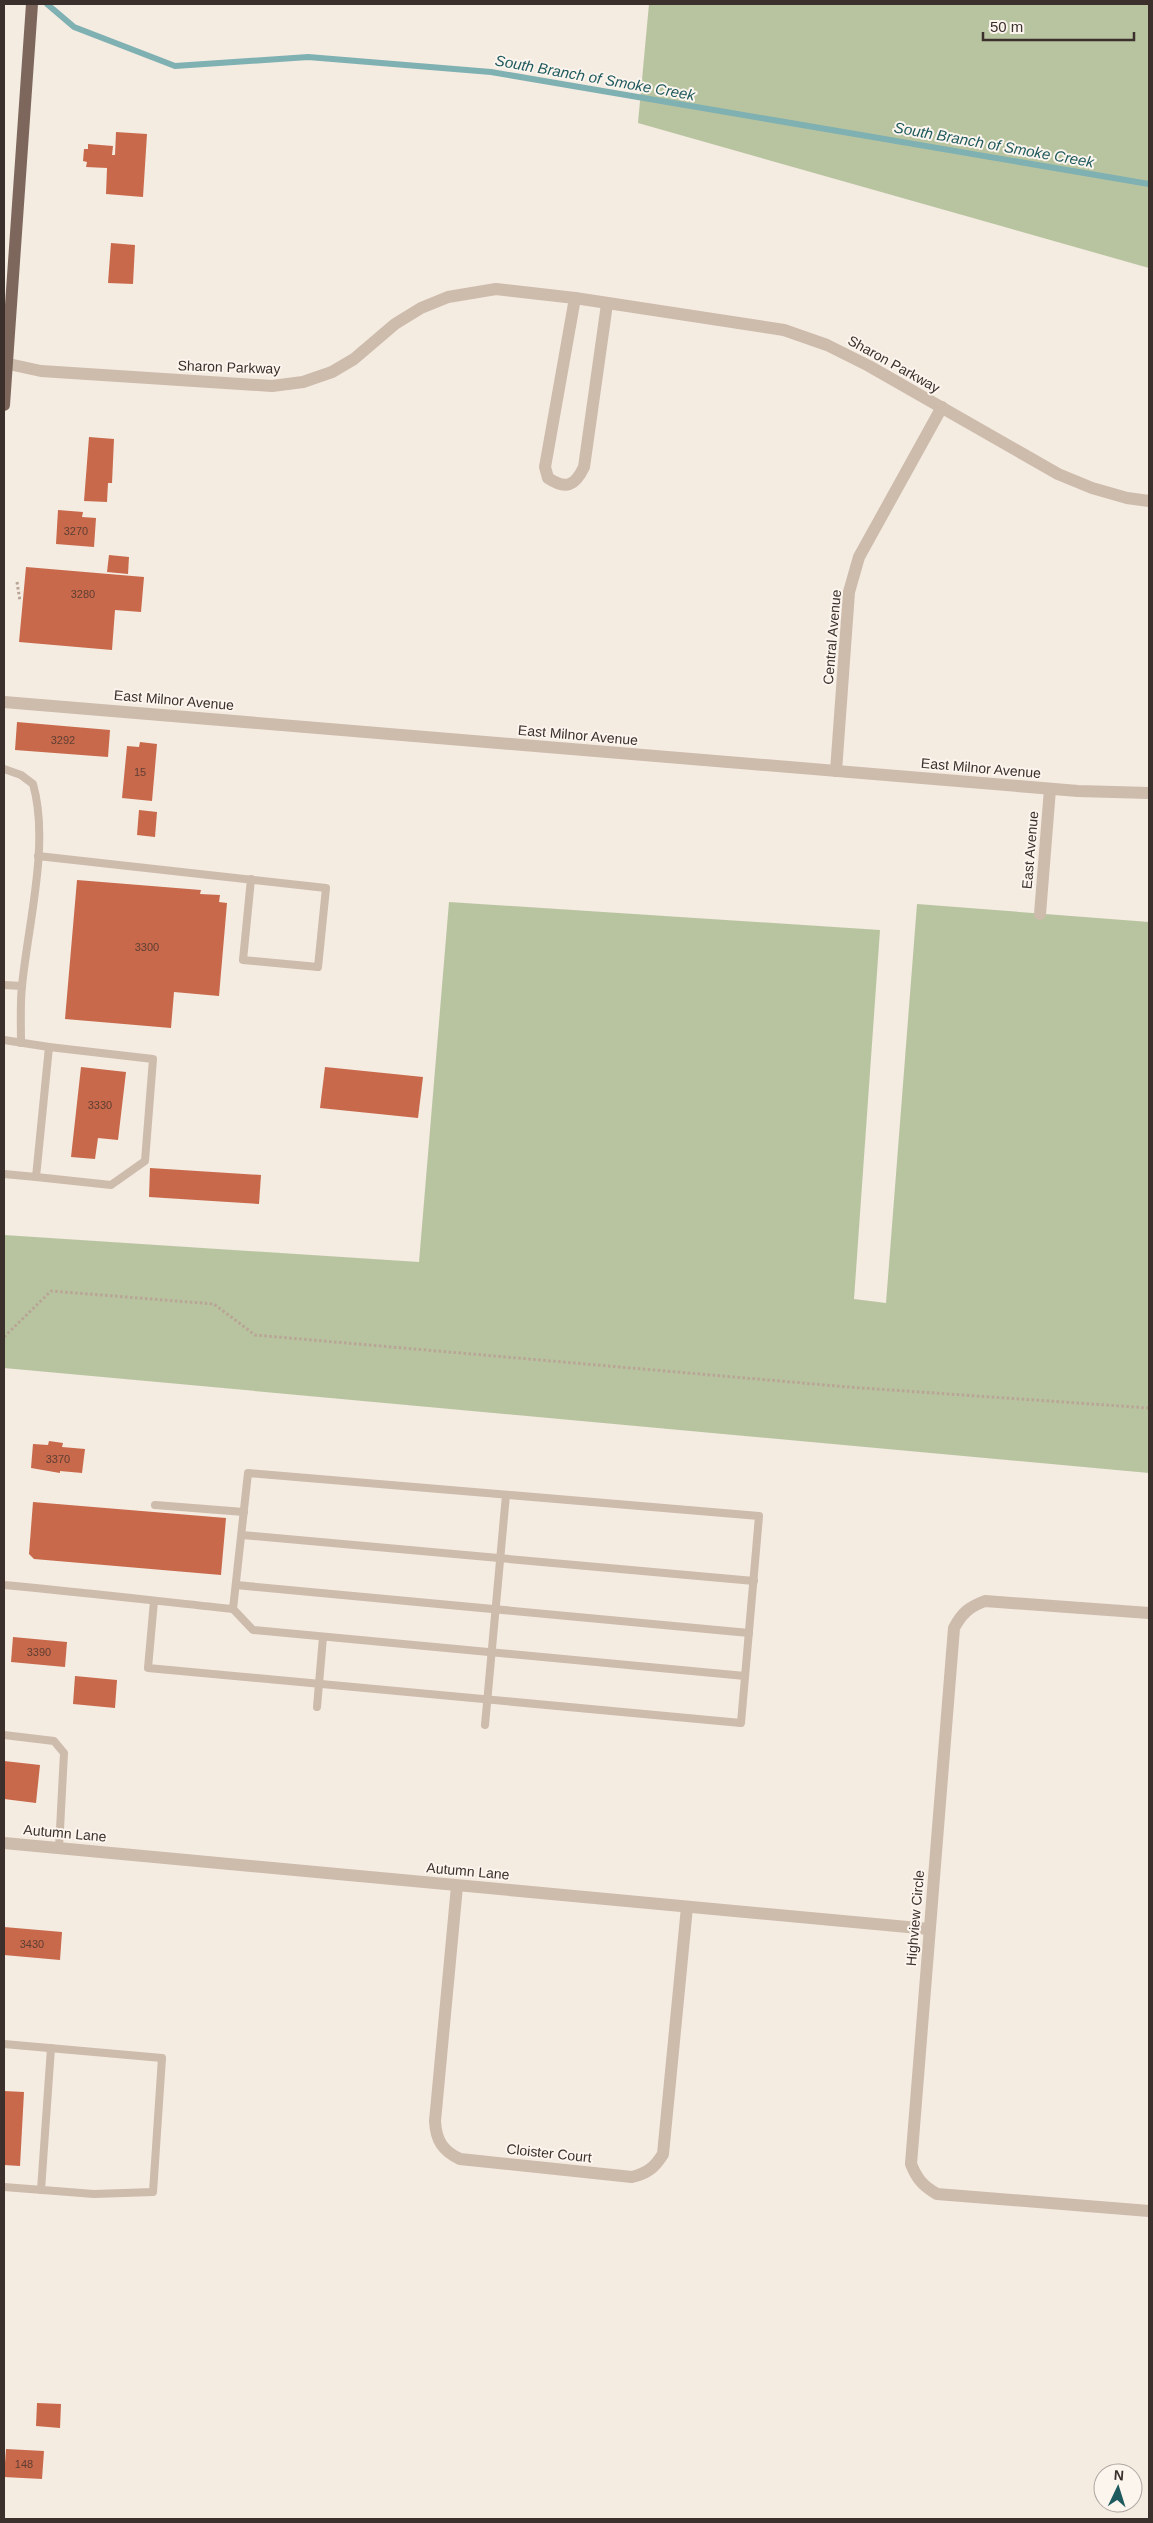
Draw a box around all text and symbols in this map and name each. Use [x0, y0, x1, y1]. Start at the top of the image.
scale bar [983, 10, 1134, 42]
text: 50 m [990, 18, 1023, 35]
water label: South Branch of Smoke Creek [494, 52, 698, 104]
water label: South Branch of Smoke Creek [893, 119, 1097, 171]
street label: Sharon Parkway [845, 332, 943, 396]
street label: Sharon Parkway [177, 357, 281, 377]
house number: 3270 [64, 525, 88, 537]
house number: 3280 [71, 588, 95, 600]
street label: Central Avenue [820, 589, 844, 685]
street label: East Milnor Avenue [113, 687, 235, 713]
street label: East Milnor Avenue [517, 722, 639, 748]
house number: 3292 [51, 734, 75, 746]
street label: East Milnor Avenue [920, 755, 1042, 781]
house number: 15 [134, 766, 146, 778]
street label: East Avenue [1019, 810, 1041, 890]
house number: 3300 [135, 941, 159, 953]
house number: 3330 [88, 1099, 112, 1111]
house number: 3370 [46, 1453, 70, 1465]
house number: 3390 [27, 1646, 51, 1658]
street label: Autumn Lane [23, 1821, 107, 1845]
street label: Autumn Lane [426, 1859, 510, 1883]
street label: Highview Circle [903, 1869, 927, 1967]
house number: 3430 [20, 1938, 44, 1950]
street label: Cloister Court [506, 2141, 592, 2165]
house number: 148 [15, 2458, 33, 2470]
north arrow [1093, 2463, 1143, 2513]
text: N [1113, 2467, 1125, 2483]

